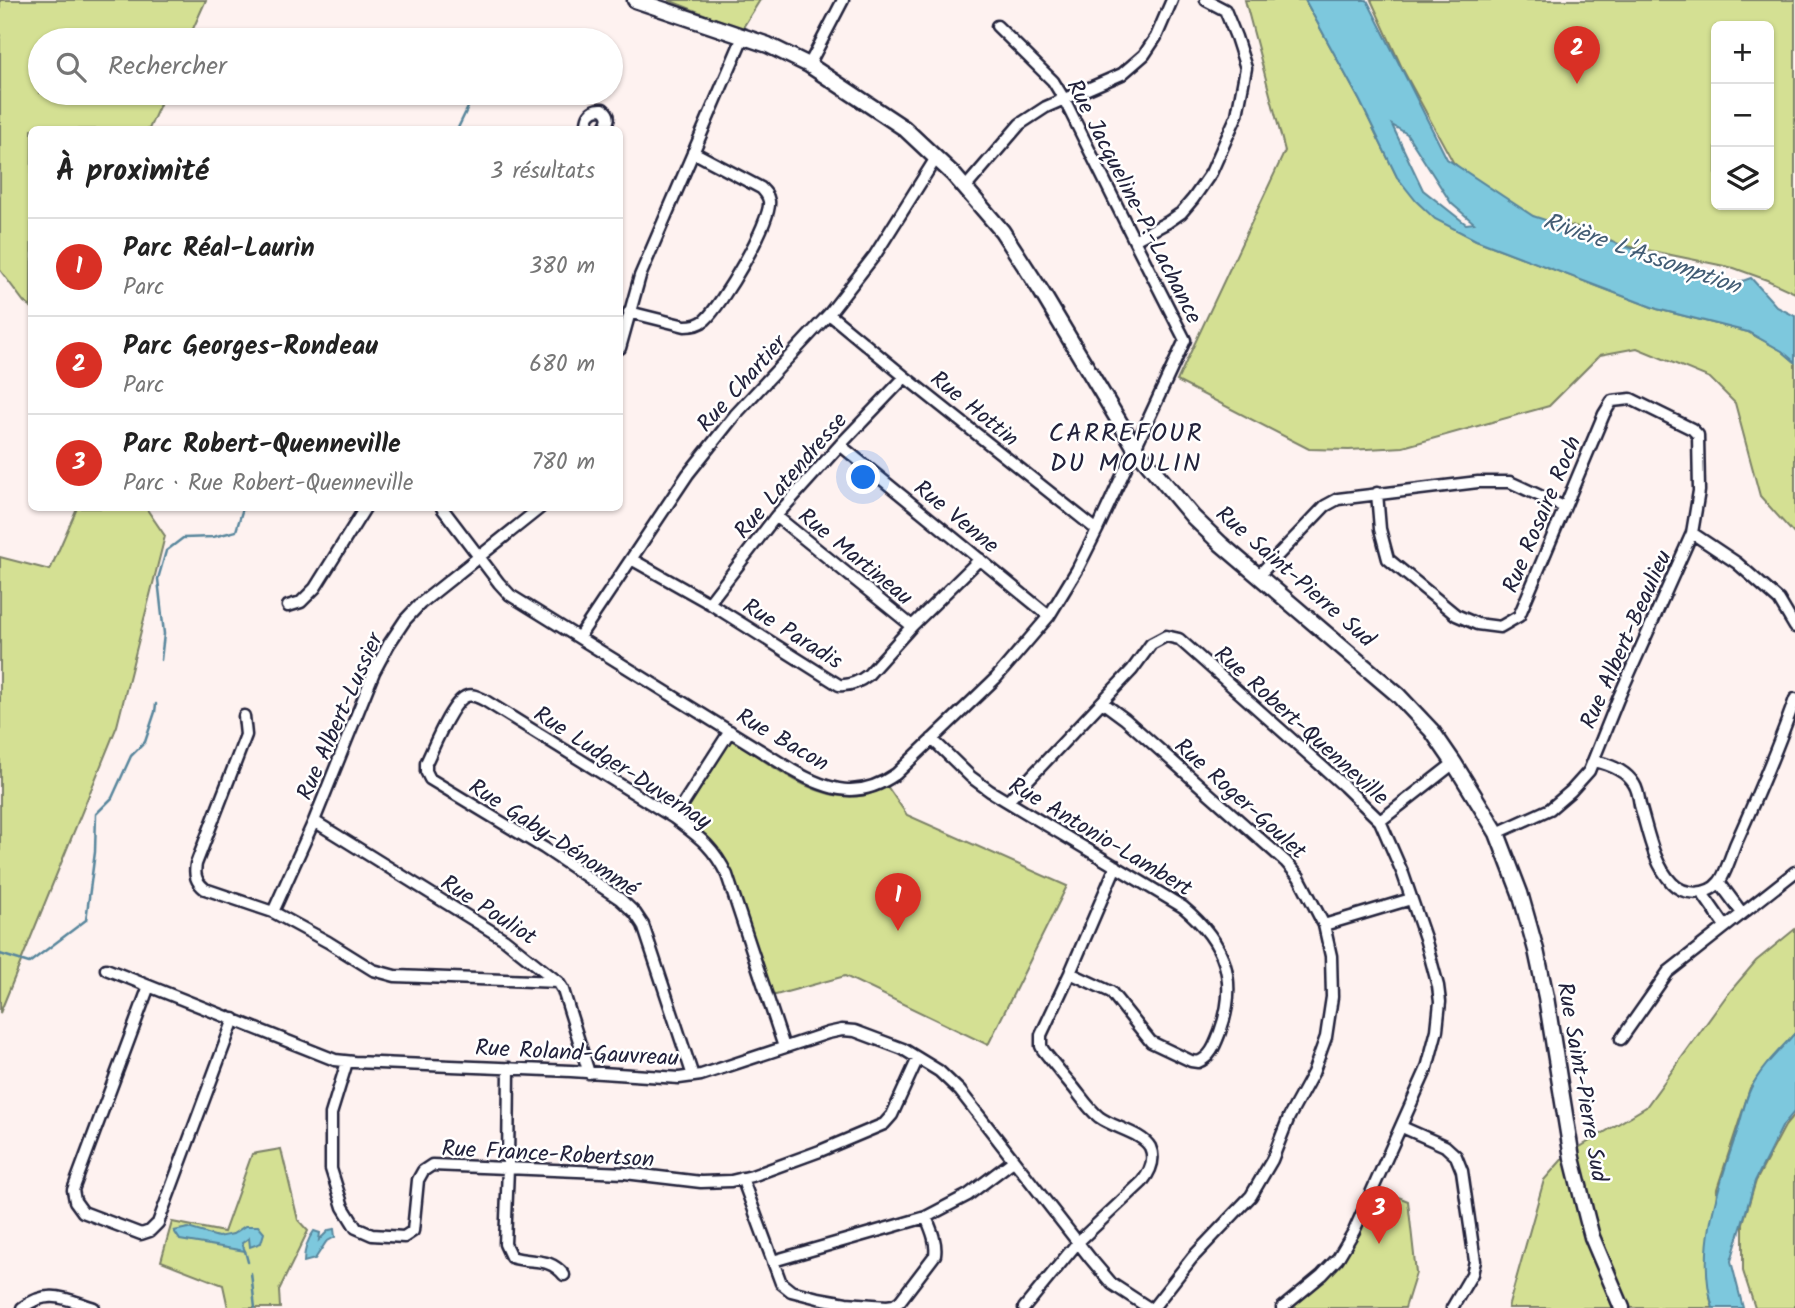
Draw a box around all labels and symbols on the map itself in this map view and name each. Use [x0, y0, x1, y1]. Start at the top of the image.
pin: 2 [1554, 26, 1600, 84]
street label: Rue Jacqueline-P.-Lachance [1056, 73, 1211, 331]
water label: Rivière L'Assomption [1538, 202, 1747, 307]
street label: Rue Chartier [689, 326, 797, 441]
street label: Rue Hottin [921, 362, 1026, 457]
street label: Rue Latendresse [726, 405, 857, 548]
district label: CARREFOUR DU MOULIN [1048, 413, 1204, 485]
street label: Rue Rosaire Roch [1494, 431, 1592, 599]
your location [846, 460, 880, 494]
street label: Rue Venne [905, 472, 1007, 563]
street label: Rue Saint-Pierre Sud [1207, 498, 1383, 658]
street label: Rue Martineau [789, 500, 920, 615]
street label: Rue Albert-Beaulieu [1571, 545, 1682, 735]
street label: Rue Paradis [735, 590, 849, 680]
street label: Rue Albert-Lussier [288, 626, 394, 806]
street label: Rue Robert-Quenneville [1205, 638, 1396, 815]
street label: Rue Ludger-Duvernay [526, 697, 718, 840]
street label: Rue Bacon [729, 700, 835, 782]
street label: Rue Roger-Goulet [1165, 730, 1315, 870]
street label: Rue Antonio-Lambert [1001, 768, 1200, 908]
street label: Rue Gaby-Dénommé [461, 770, 646, 908]
street label: Rue Pouliot [433, 866, 544, 956]
pin: 1 [875, 873, 921, 931]
street label: Rue Saint-Pierre Sud [1546, 980, 1616, 1186]
street label: Rue Roland-Gauvreau [474, 1031, 680, 1077]
street label: Rue France-Robertson [441, 1131, 655, 1179]
pin: 3 [1356, 1186, 1402, 1244]

